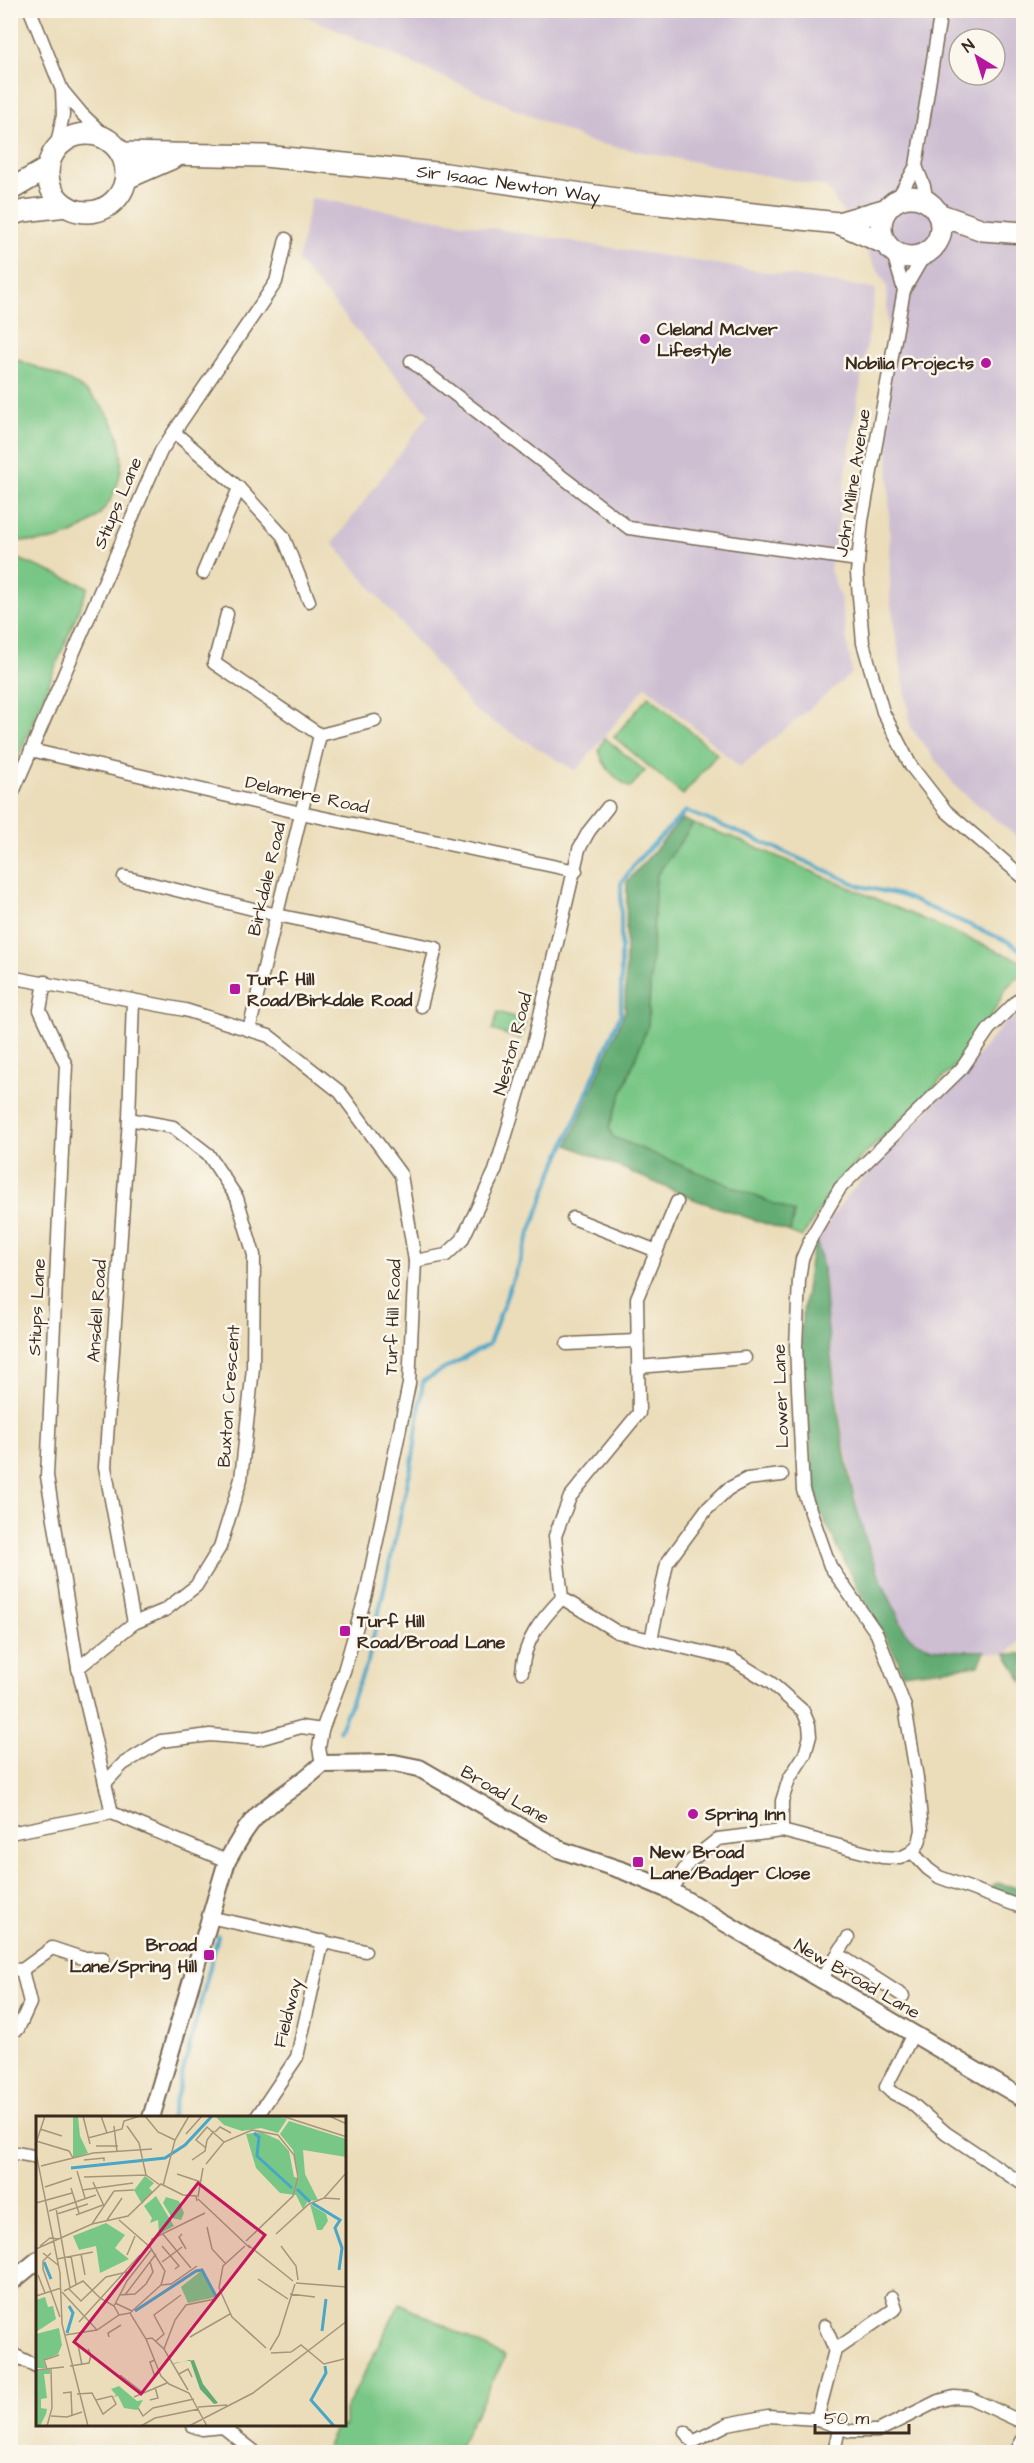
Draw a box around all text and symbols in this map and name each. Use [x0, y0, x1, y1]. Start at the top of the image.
north arrow [947, 27, 1007, 87]
text: N [958, 34, 979, 58]
street label: Sir Isaac Newton Way [415, 159, 602, 210]
place label: Cleland McIver Lifestyle [657, 317, 778, 364]
marker: Cleland McIver Lifestyle [638, 332, 652, 346]
place label: Nobilia Projects [846, 351, 974, 376]
marker: Nobilia Projects [979, 356, 993, 370]
street label: John Milne Avenue [829, 407, 877, 559]
street label: Stiups Lane [87, 453, 149, 553]
street label: Delamere Road [243, 770, 371, 820]
street label: Birkdale Road [242, 820, 292, 938]
place label: Turf Hill Road/Birkdale Road [246, 967, 413, 1013]
marker: Turf Hill Road/Birkdale Road [228, 982, 242, 996]
street label: Neston Road [487, 990, 539, 1098]
street label: Stiups Lane [22, 1257, 52, 1356]
street label: Ansdell Road [81, 1259, 113, 1363]
street label: Turf Hill Road [378, 1259, 408, 1375]
street label: Buxton Crescent [212, 1323, 247, 1468]
street label: Lower Lane [767, 1343, 795, 1449]
place label: Turf Hill Road/Broad Lane [356, 1609, 506, 1655]
marker: Turf Hill Road/Broad Lane [338, 1624, 352, 1638]
street label: Broad Lane [456, 1759, 554, 1831]
place label: Spring Inn [704, 1802, 785, 1828]
marker: Spring Inn [686, 1807, 700, 1821]
place label: New Broad Lane/Badger Close [650, 1840, 811, 1887]
marker: New Broad Lane/Badger Close [631, 1855, 645, 1869]
place label: Broad Lane/Spring Hill [69, 1933, 198, 1980]
street label: New Broad Lane [789, 1933, 925, 2025]
marker: Broad Lane/Spring Hill [202, 1948, 216, 1962]
street label: Fieldway [267, 1976, 310, 2051]
inset map [36, 2116, 346, 2427]
scale bar [815, 2397, 910, 2435]
text: 50 m [824, 2406, 869, 2431]

